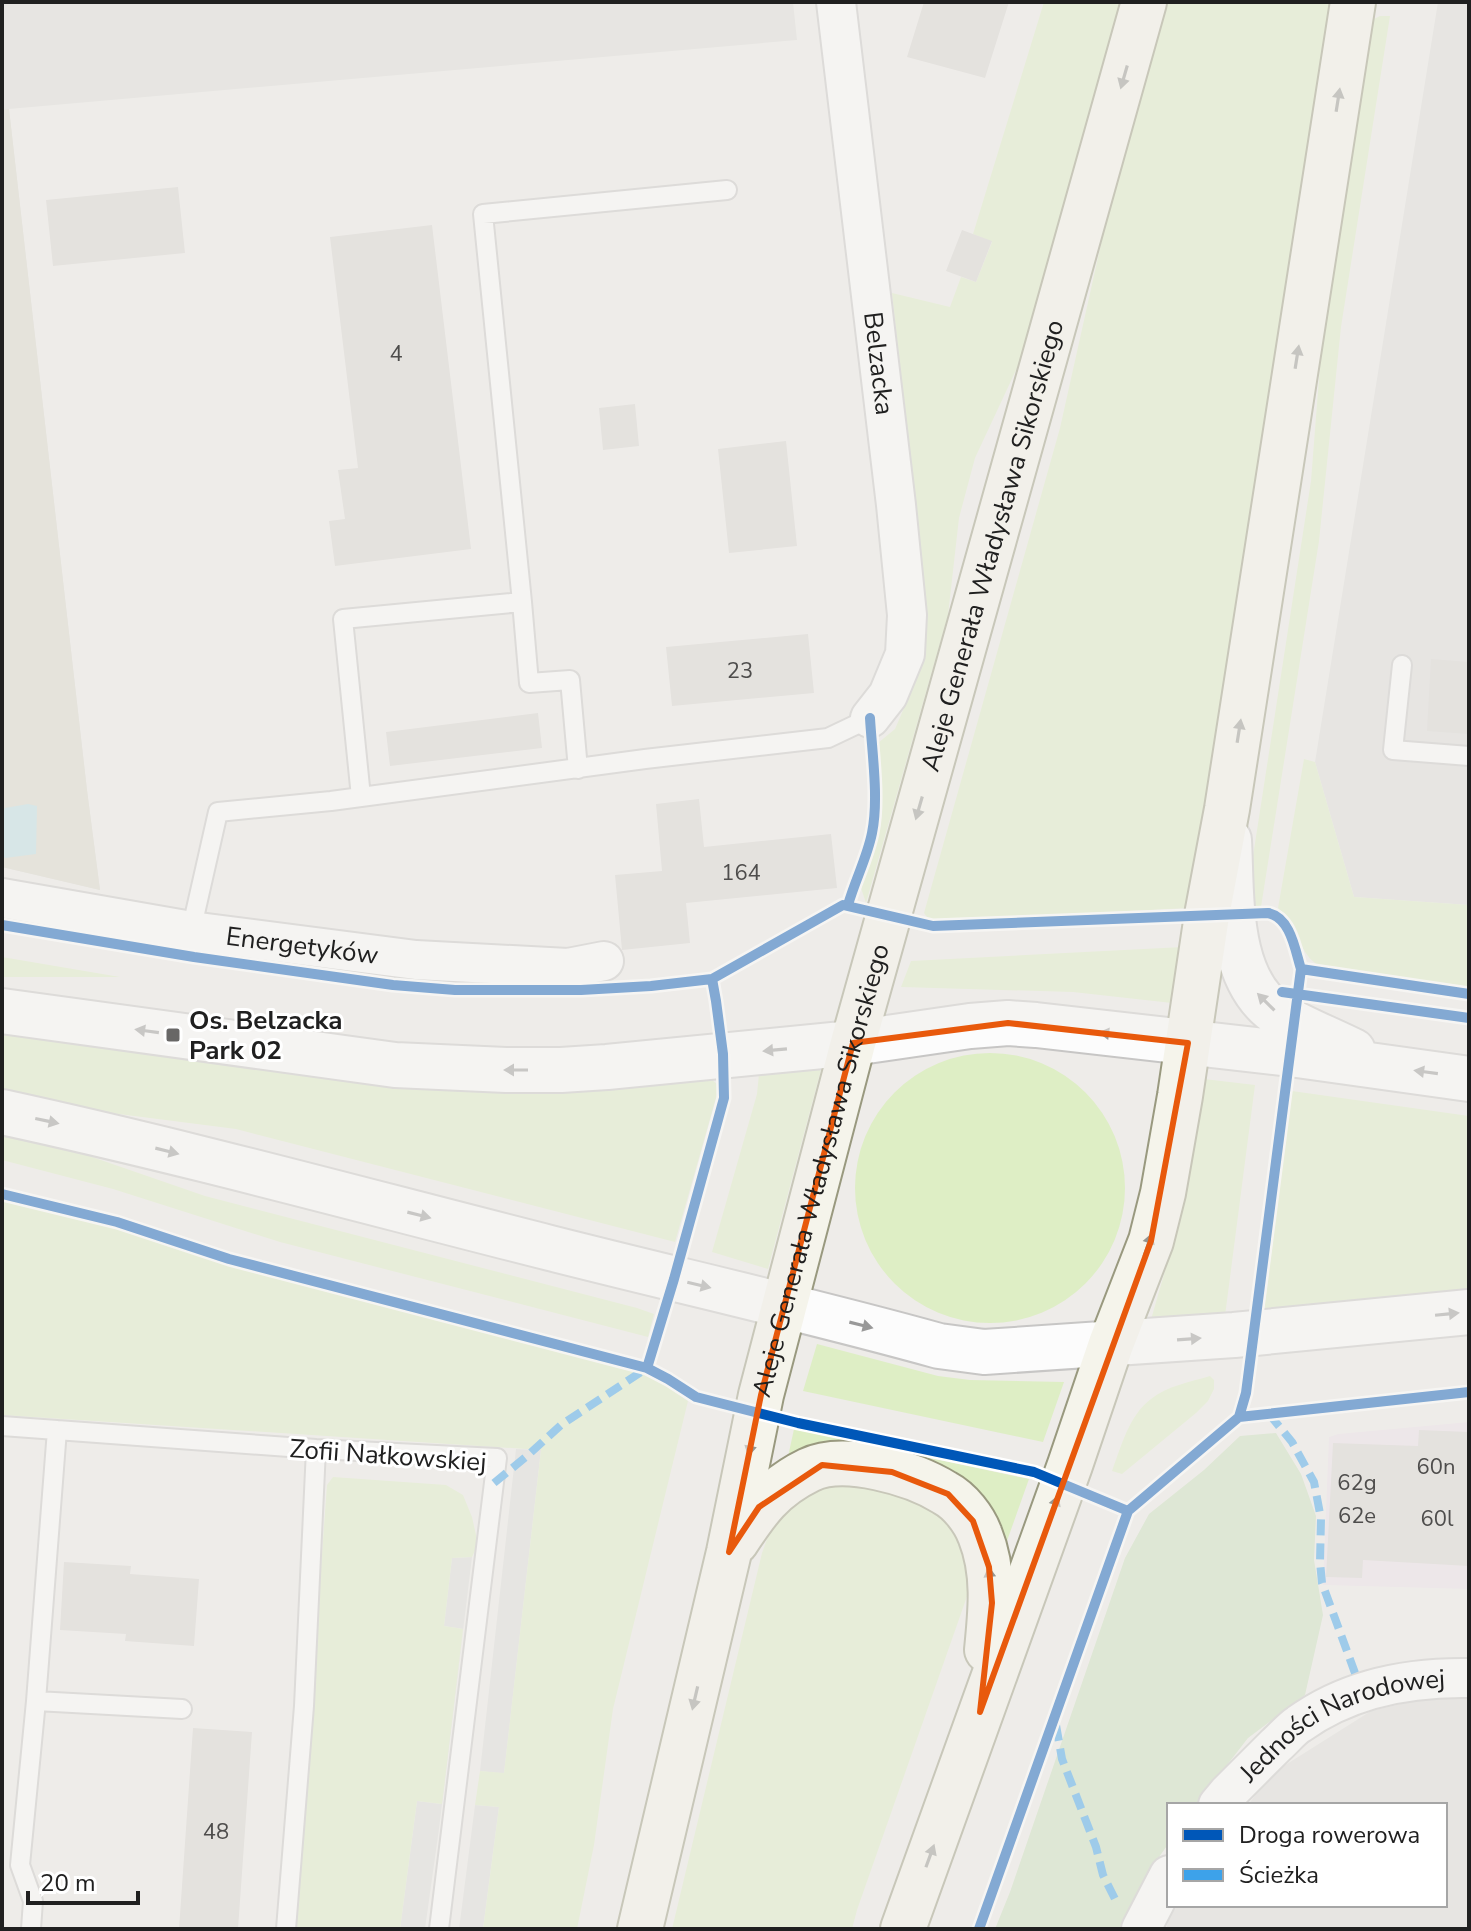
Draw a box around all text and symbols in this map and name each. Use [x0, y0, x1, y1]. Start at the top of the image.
one-way arrow [1117, 65, 1129, 90]
one-way arrow [1332, 87, 1344, 112]
street label: Belzacka [855, 310, 902, 417]
street label: Aleje Generała Władysława Sikorskiego [913, 316, 1072, 775]
house number: 4 [389, 339, 403, 369]
one-way arrow [1291, 344, 1304, 369]
house number: 23 [727, 656, 753, 686]
one-way arrow [1233, 719, 1246, 744]
one-way arrow [912, 797, 925, 821]
house number: 164 [721, 858, 761, 888]
street label: Energetyków [224, 919, 381, 973]
street label: Aleje Generała Władysława Sikorskiego [744, 940, 898, 1401]
one-way arrow [1257, 993, 1276, 1012]
place label: Os. Belzacka Park 02 [189, 1003, 342, 1068]
one-way arrow [134, 1024, 159, 1037]
marker: Os. Belzacka Park 02 [164, 1026, 182, 1044]
one-way arrow [1098, 1027, 1123, 1040]
one-way arrow [762, 1044, 787, 1057]
one-way arrow [503, 1064, 528, 1076]
one-way arrow [1413, 1065, 1438, 1078]
one-way arrow [35, 1115, 60, 1128]
one-way arrow [155, 1145, 180, 1157]
one-way arrow [407, 1209, 432, 1221]
one-way arrow [1143, 1232, 1155, 1256]
one-way arrow [686, 1279, 711, 1292]
one-way arrow [1435, 1308, 1460, 1321]
one-way arrow [848, 1320, 873, 1332]
one-way arrow [1177, 1332, 1202, 1345]
street label: Zofii Nałkowskiej [288, 1431, 488, 1480]
one-way arrow [745, 1432, 757, 1457]
house number: 60n [1417, 1452, 1455, 1482]
house number: 62g [1337, 1468, 1377, 1498]
one-way arrow [1049, 1495, 1061, 1519]
house number: 62e [1338, 1501, 1376, 1531]
house number: 60l [1421, 1504, 1454, 1534]
one-way arrow [983, 1566, 996, 1591]
street label: Jedności Narodowej [1231, 1661, 1446, 1791]
one-way arrow [688, 1685, 700, 1710]
legend [1167, 1803, 1447, 1907]
house number: 48 [203, 1817, 229, 1847]
text: Droga rowerowa [1239, 1819, 1420, 1851]
one-way arrow [924, 1844, 936, 1868]
scale bar [28, 1855, 138, 1905]
text: Ścieżka [1239, 1859, 1319, 1891]
text: 20 m [40, 1867, 96, 1899]

